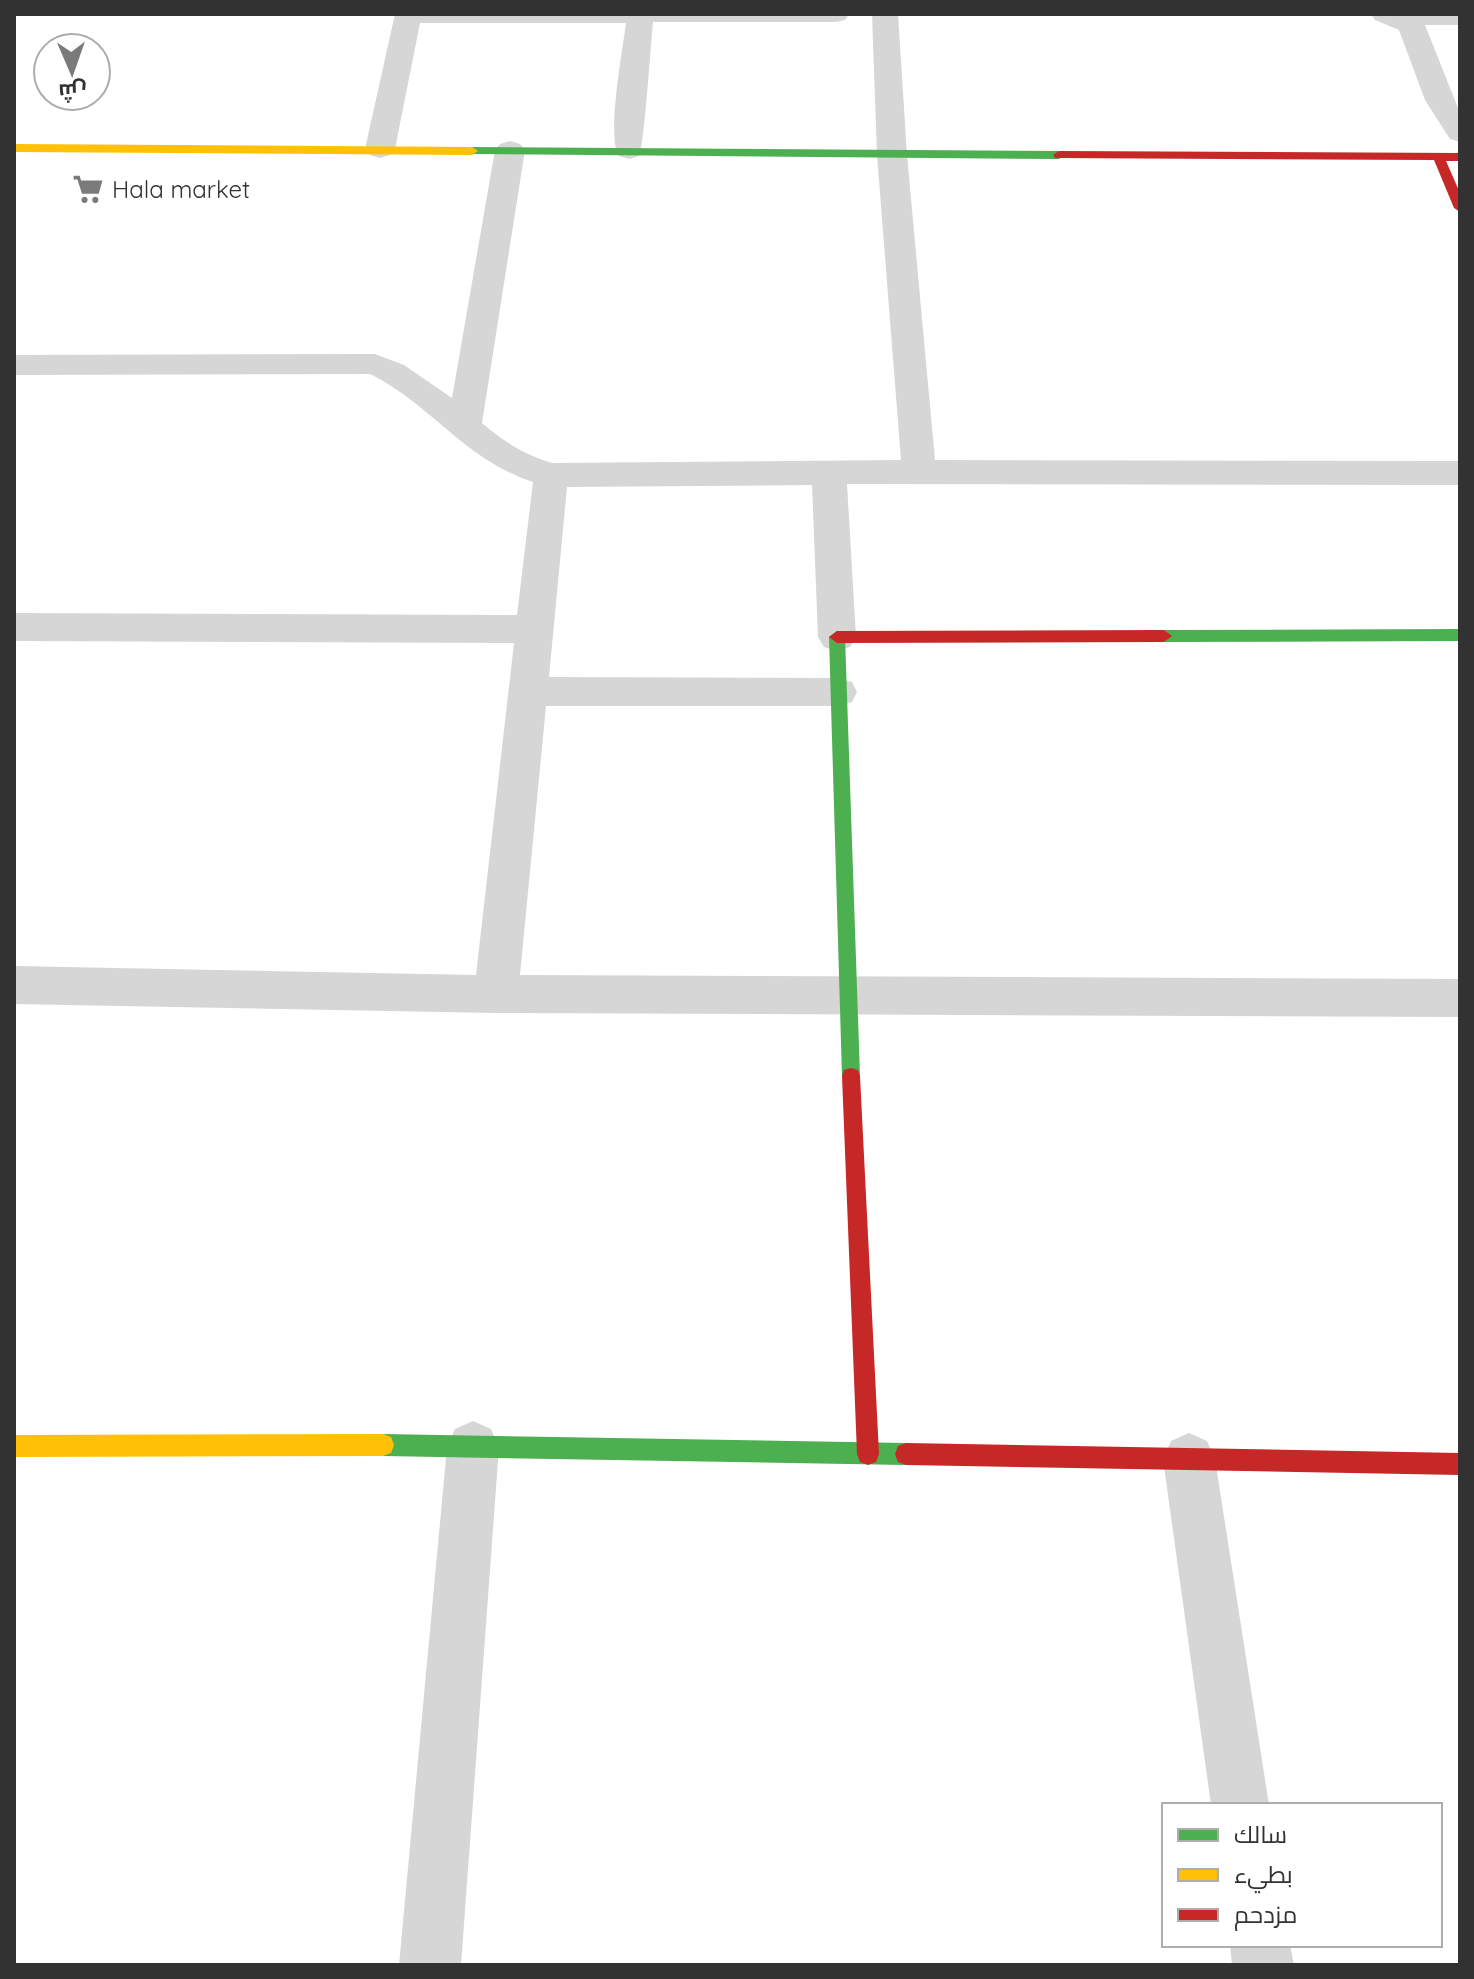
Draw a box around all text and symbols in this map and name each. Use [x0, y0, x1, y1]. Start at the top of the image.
north arrow [32, 32, 112, 112]
text: ش [58, 78, 87, 106]
supermarket icon: Hala market [71, 172, 105, 206]
place label: Hala market [112, 174, 250, 204]
legend [1162, 1803, 1442, 1947]
text: سالك [1234, 1819, 1287, 1849]
text: بطيء [1234, 1859, 1293, 1894]
text: مزدحم [1234, 1899, 1297, 1931]

